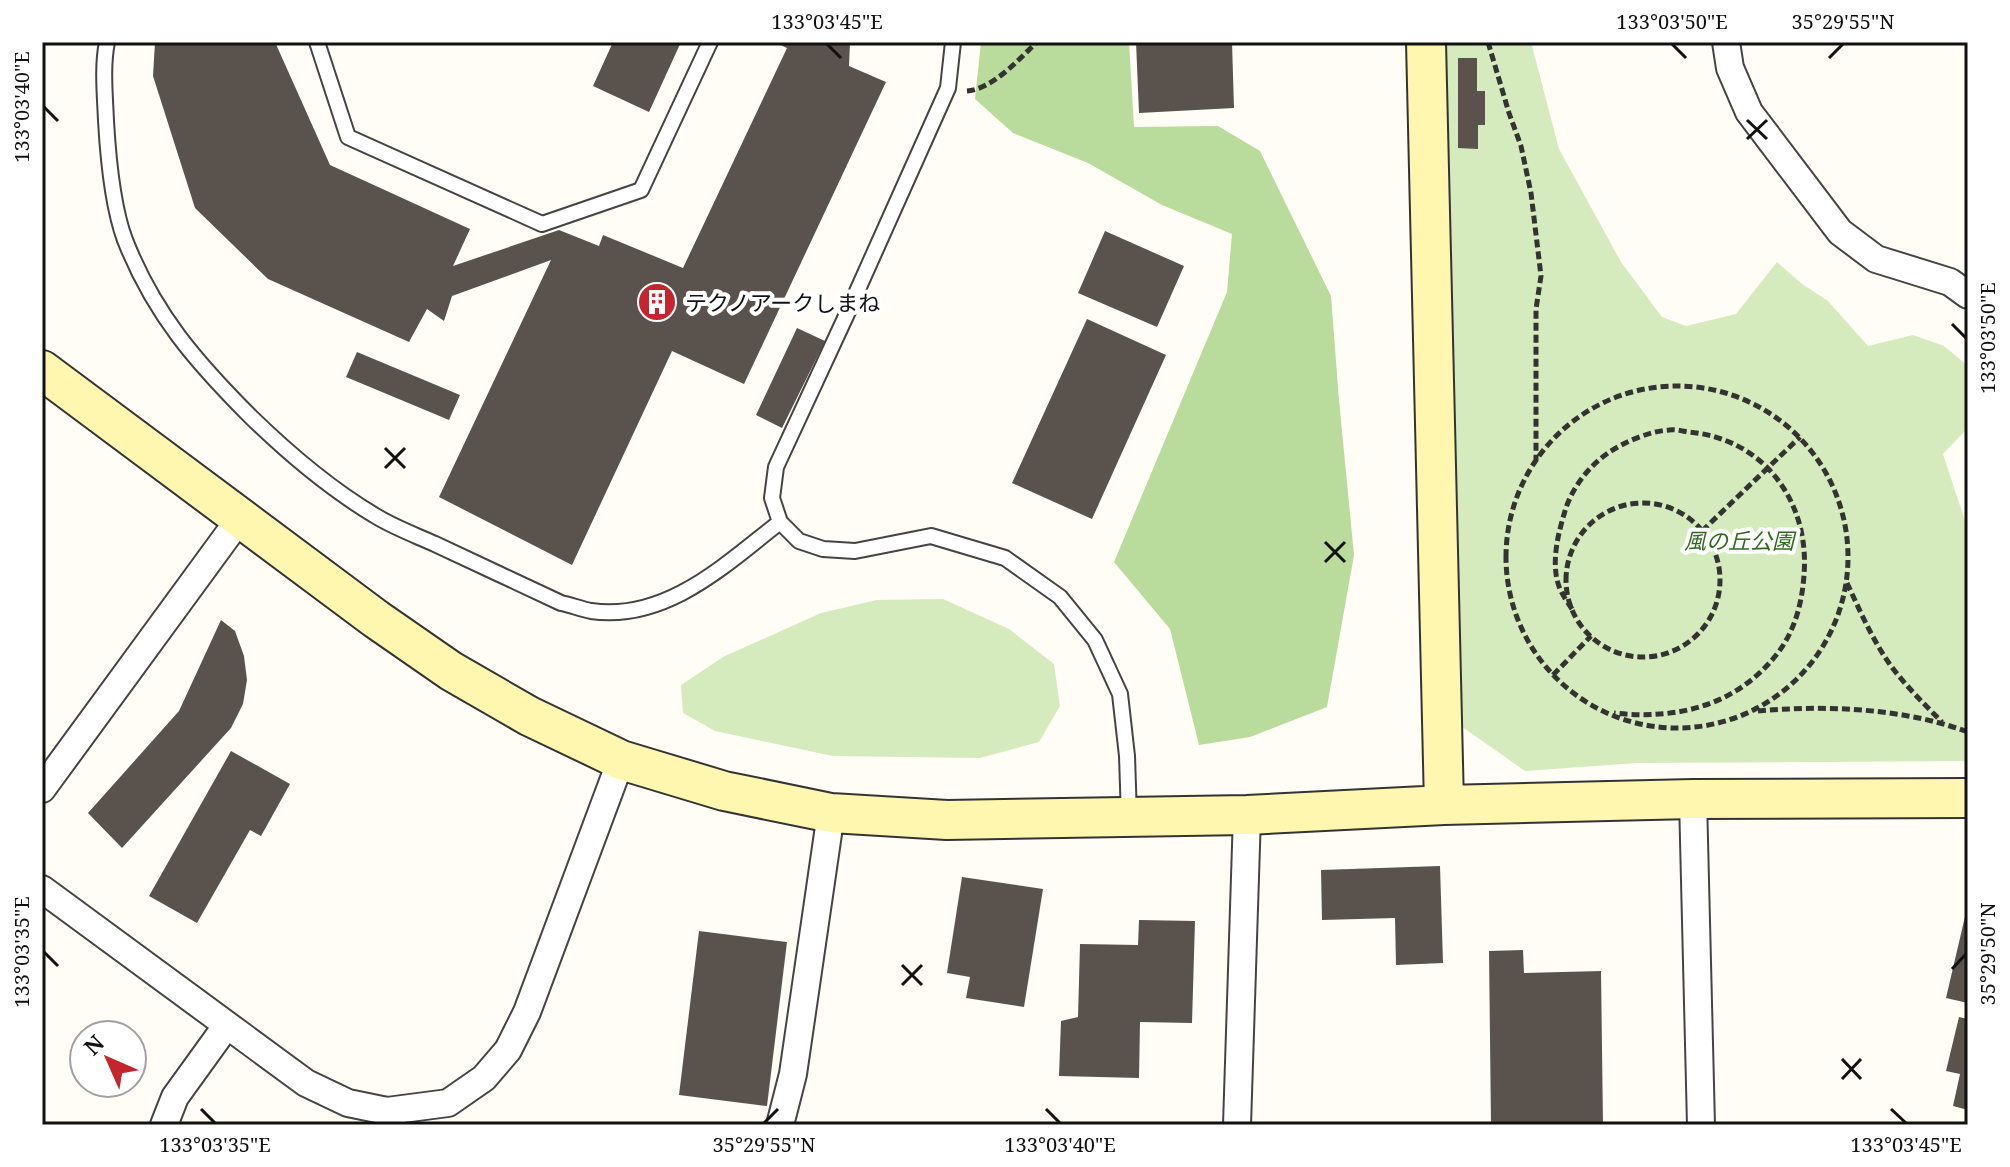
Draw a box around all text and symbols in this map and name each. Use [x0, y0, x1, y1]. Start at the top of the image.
text: 133°03'45"E [771, 8, 883, 35]
text: 133°03'50"E [1616, 8, 1728, 35]
text: 35°29'55"N [1792, 8, 1894, 35]
text: 133°03'40"E [8, 51, 35, 163]
building icon: テクノアークしまね [636, 281, 678, 323]
text: 133°03'50"E [1974, 282, 2001, 394]
place label: テクノアークしまね [685, 287, 880, 317]
park label: 風の丘公園 [1684, 525, 1797, 555]
text: 133°03'35"E [8, 896, 35, 1008]
text: 35°29'50"N [1974, 903, 2001, 1005]
north arrow [68, 1019, 148, 1099]
text: N [76, 1027, 110, 1061]
text: 133°03'35"E [159, 1131, 271, 1158]
text: 35°29'55"N [713, 1131, 815, 1158]
text: 133°03'40"E [1004, 1131, 1116, 1158]
text: 133°03'45"E [1850, 1131, 1962, 1158]

